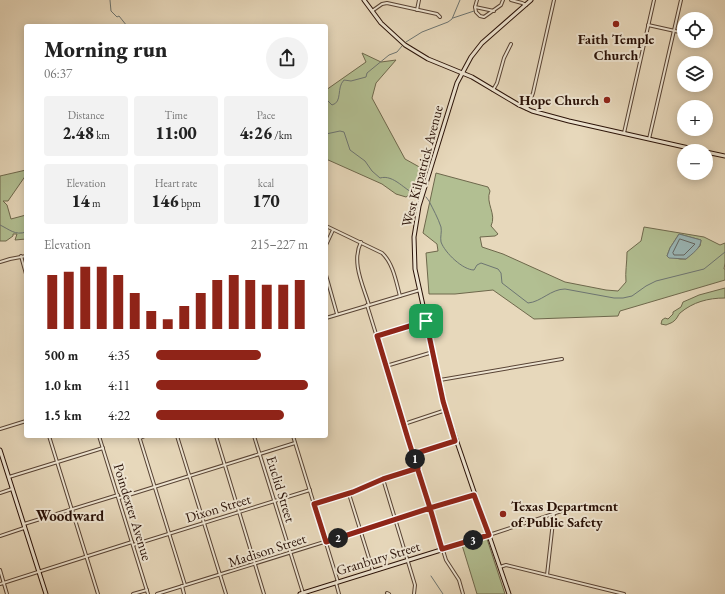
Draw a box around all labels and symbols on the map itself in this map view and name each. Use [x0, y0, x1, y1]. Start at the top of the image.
marker: Faith Temple Church [611, 19, 621, 29]
place label: Faith Temple Church [578, 30, 654, 64]
place label: Hope Church [519, 91, 599, 109]
marker: Hope Church [602, 95, 612, 105]
street label: West Kilpatrick Avenue [397, 103, 447, 229]
pin [409, 304, 443, 338]
pin: 1 [405, 449, 425, 469]
street label: Euclid Street [262, 454, 300, 525]
street label: Poindexter Avenue [110, 461, 156, 563]
street label: Dixon Street [183, 489, 253, 526]
place label: Texas Department of Public Safety [511, 497, 619, 531]
district label: Woodward [36, 506, 105, 525]
marker: Texas Department of Public Safety [498, 509, 508, 519]
pin: 2 [328, 528, 348, 548]
street label: Madison Street [226, 529, 309, 571]
pin: 3 [463, 530, 483, 550]
street label: Granbury Street [334, 537, 423, 579]

